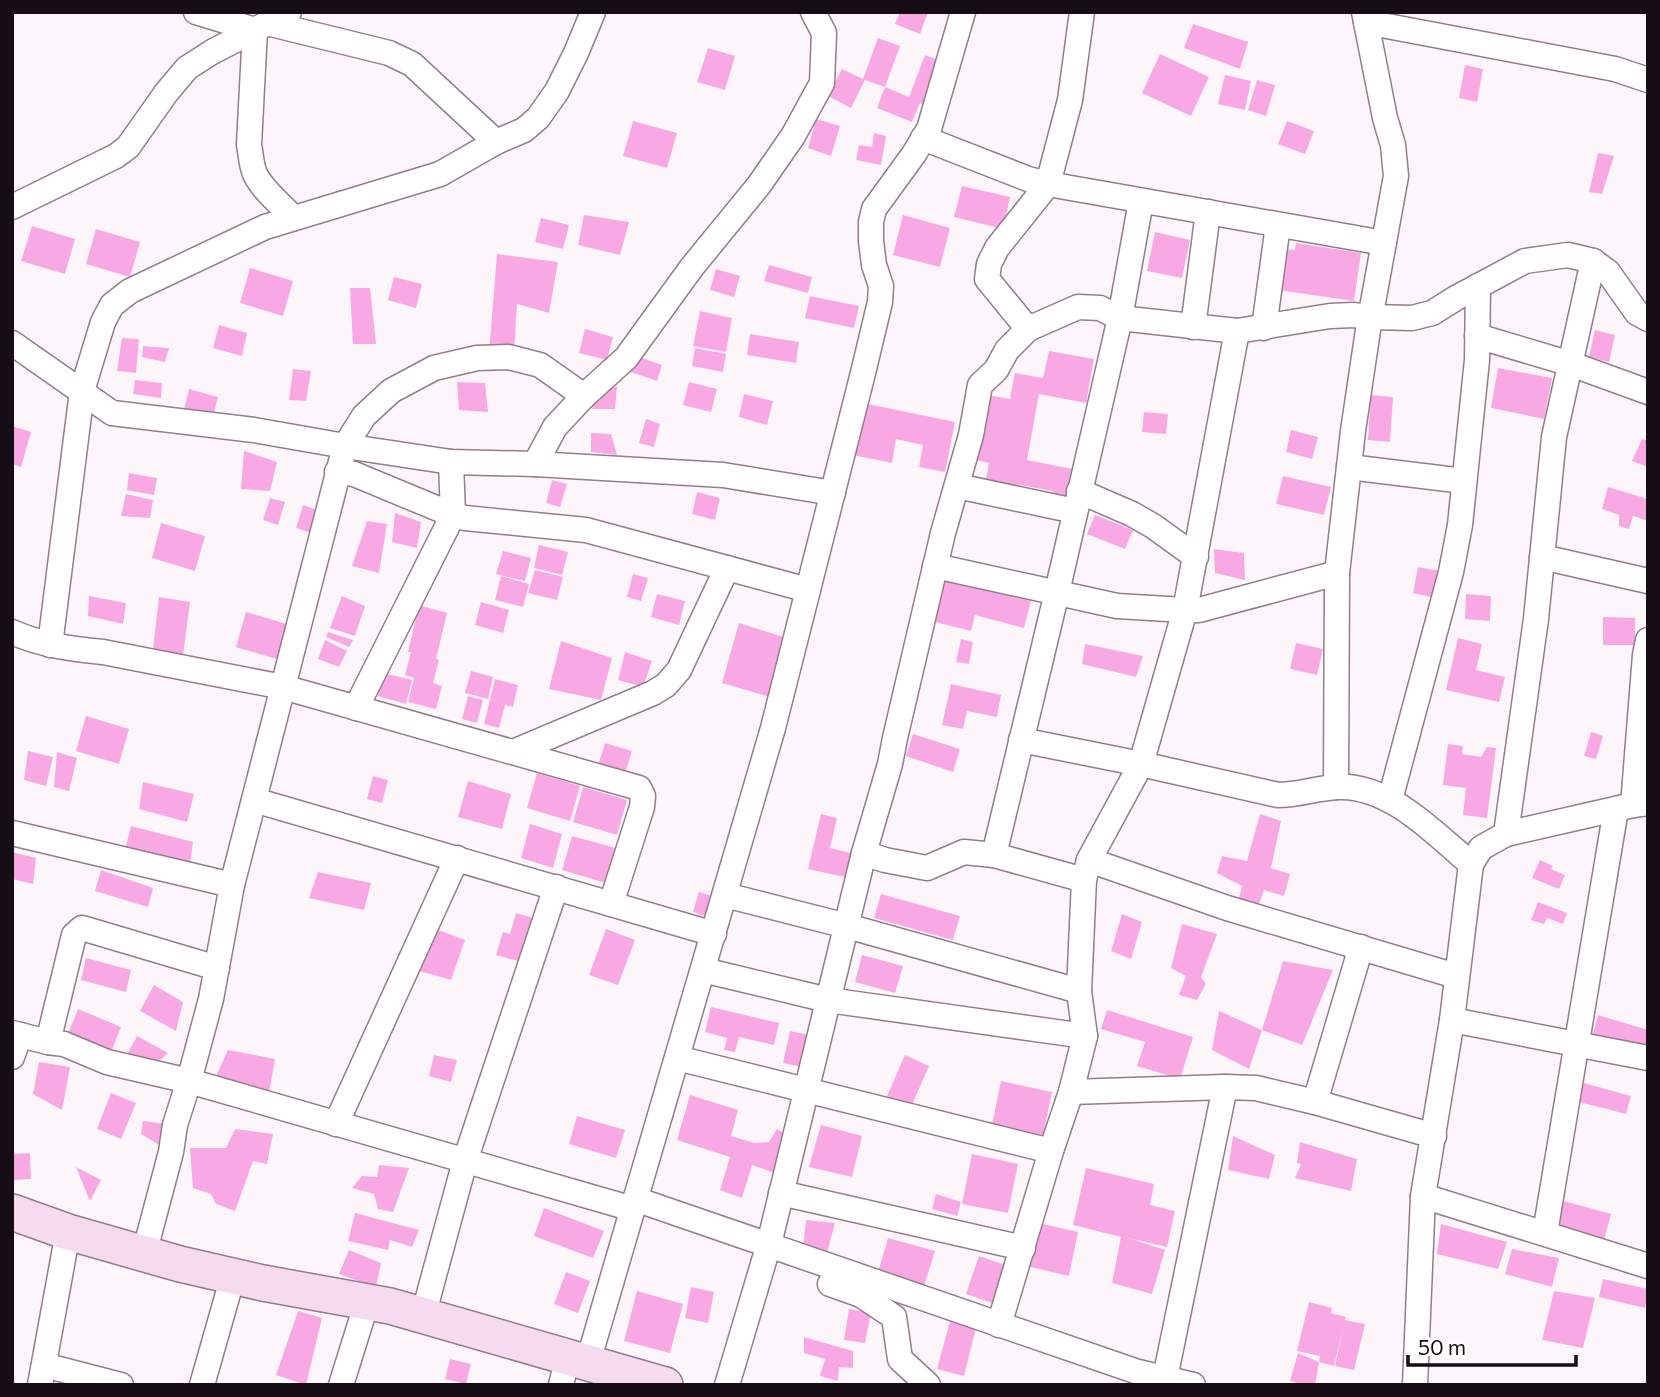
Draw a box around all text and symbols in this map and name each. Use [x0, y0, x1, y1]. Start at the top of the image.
scale bar [1408, 1324, 1576, 1368]
text: 50 m [1418, 1334, 1466, 1359]

